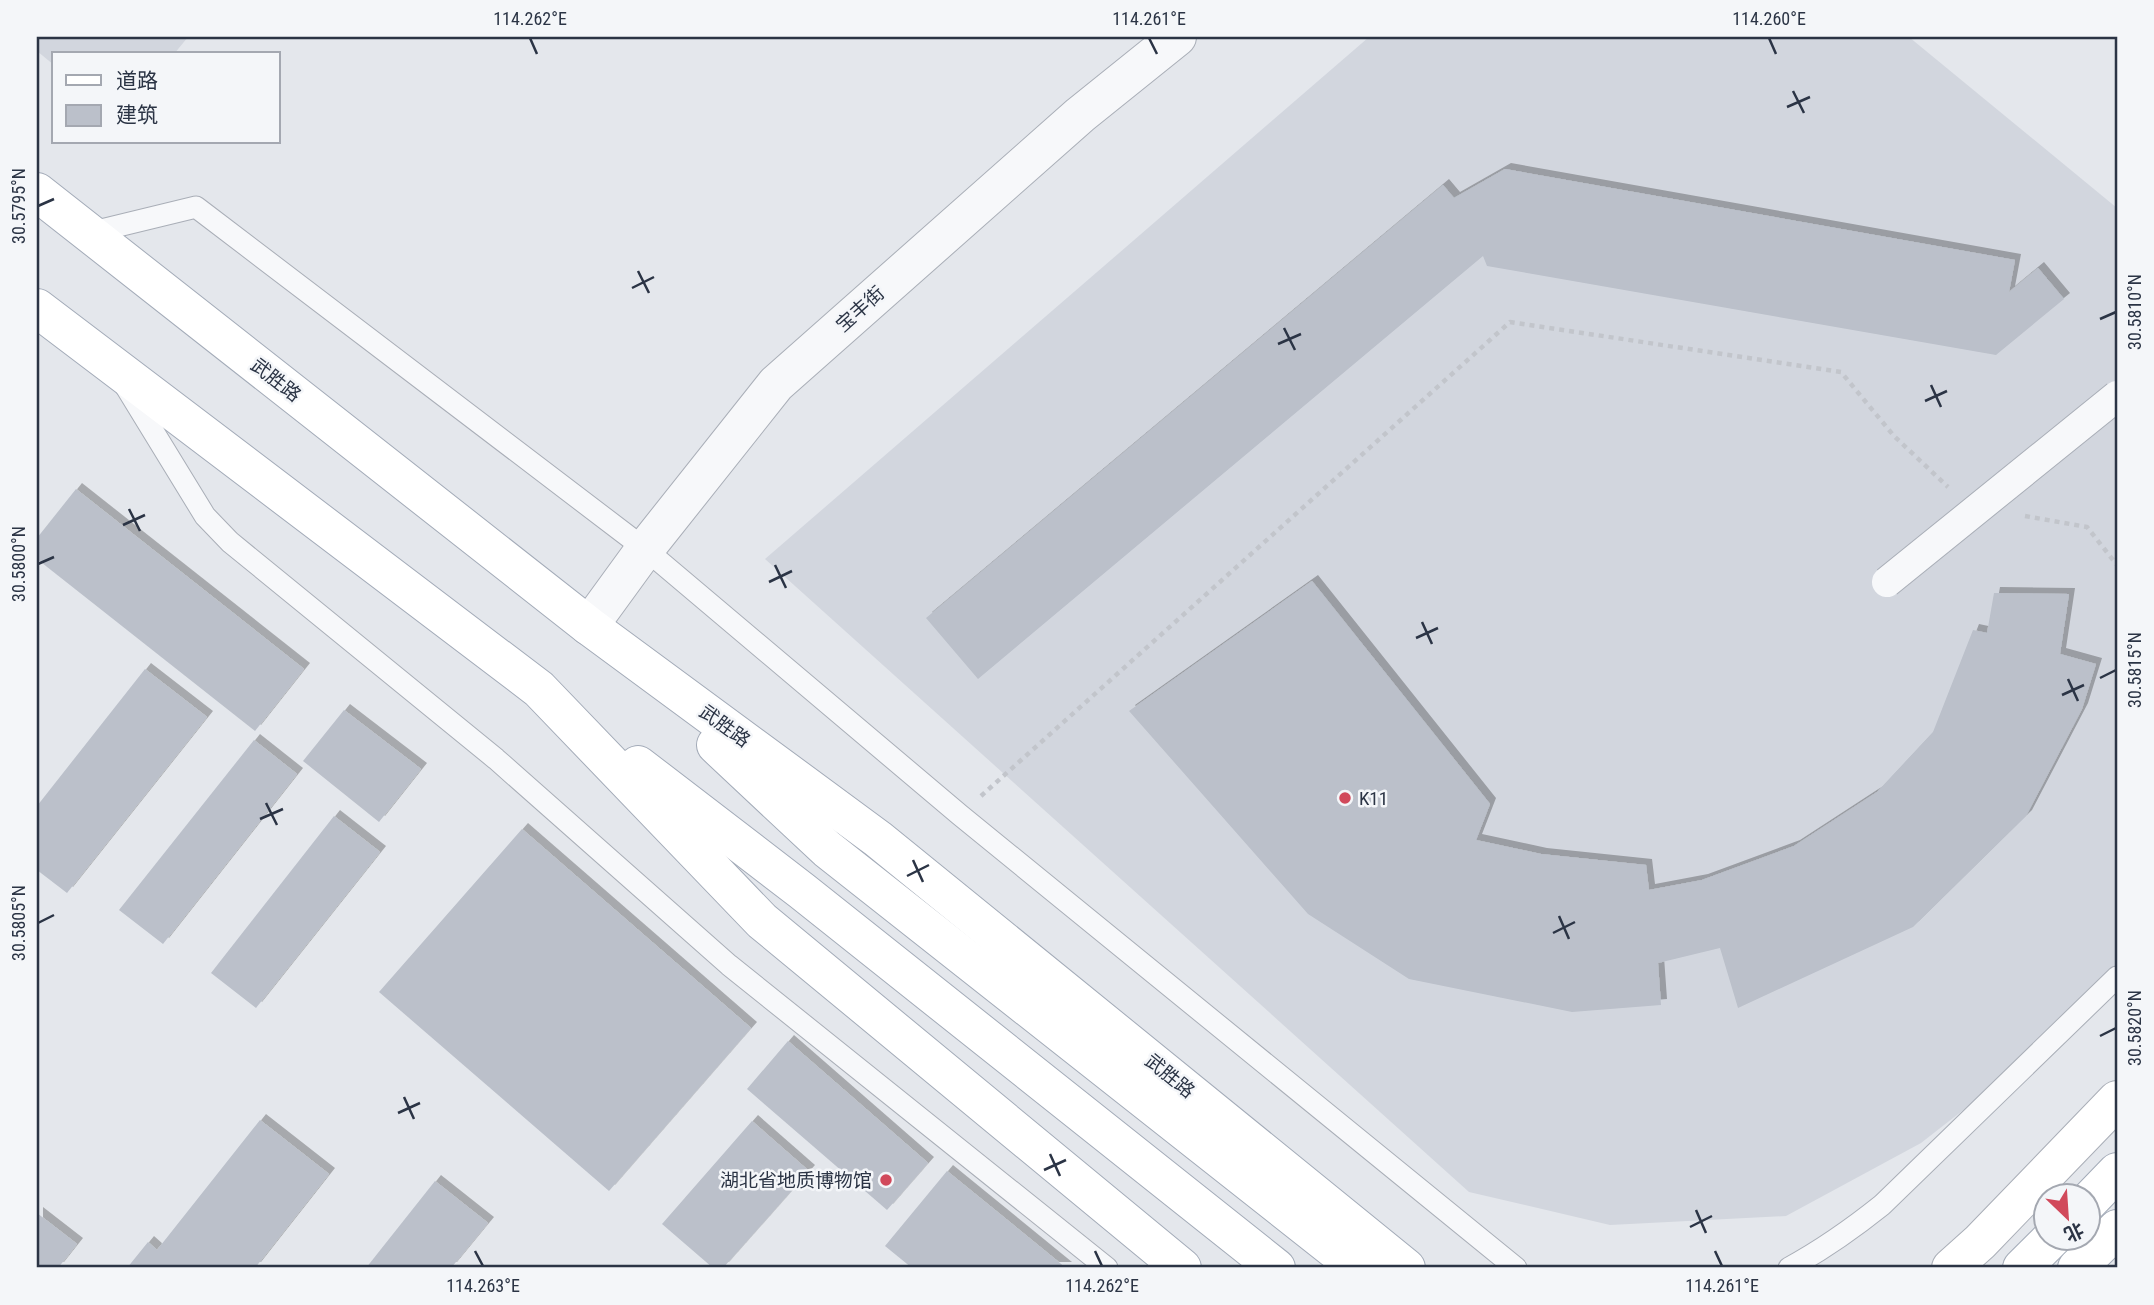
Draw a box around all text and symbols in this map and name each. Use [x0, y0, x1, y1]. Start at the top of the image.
text: 114.262°E [493, 8, 567, 29]
text: 114.261°E [1112, 8, 1186, 29]
text: 114.260°E [1732, 8, 1806, 29]
legend [52, 52, 280, 144]
text: 道路 [116, 69, 158, 93]
text: 建筑 [116, 103, 158, 127]
text: 30.5795°N [8, 168, 29, 244]
text: 30.5810°N [2124, 274, 2145, 350]
street label: 宝丰街 [831, 281, 889, 337]
street label: 武胜路 [246, 353, 306, 407]
text: 30.5800°N [8, 526, 29, 602]
text: 30.5815°N [2124, 632, 2145, 708]
street label: 武胜路 [695, 700, 755, 752]
place label: K11 [1359, 787, 1388, 810]
marker: K11 [1337, 790, 1353, 806]
text: 30.5805°N [8, 885, 29, 961]
text: 30.5820°N [2124, 990, 2145, 1066]
street label: 武胜路 [1141, 1049, 1199, 1103]
place label: 湖北省地质博物馆 [720, 1169, 872, 1192]
marker: 湖北省地质博物馆 [878, 1172, 894, 1188]
north arrow [2032, 1182, 2102, 1252]
text: 北 [2060, 1218, 2087, 1246]
text: 114.263°E [446, 1275, 520, 1296]
text: 114.262°E [1065, 1275, 1139, 1296]
text: 114.261°E [1685, 1275, 1759, 1296]

